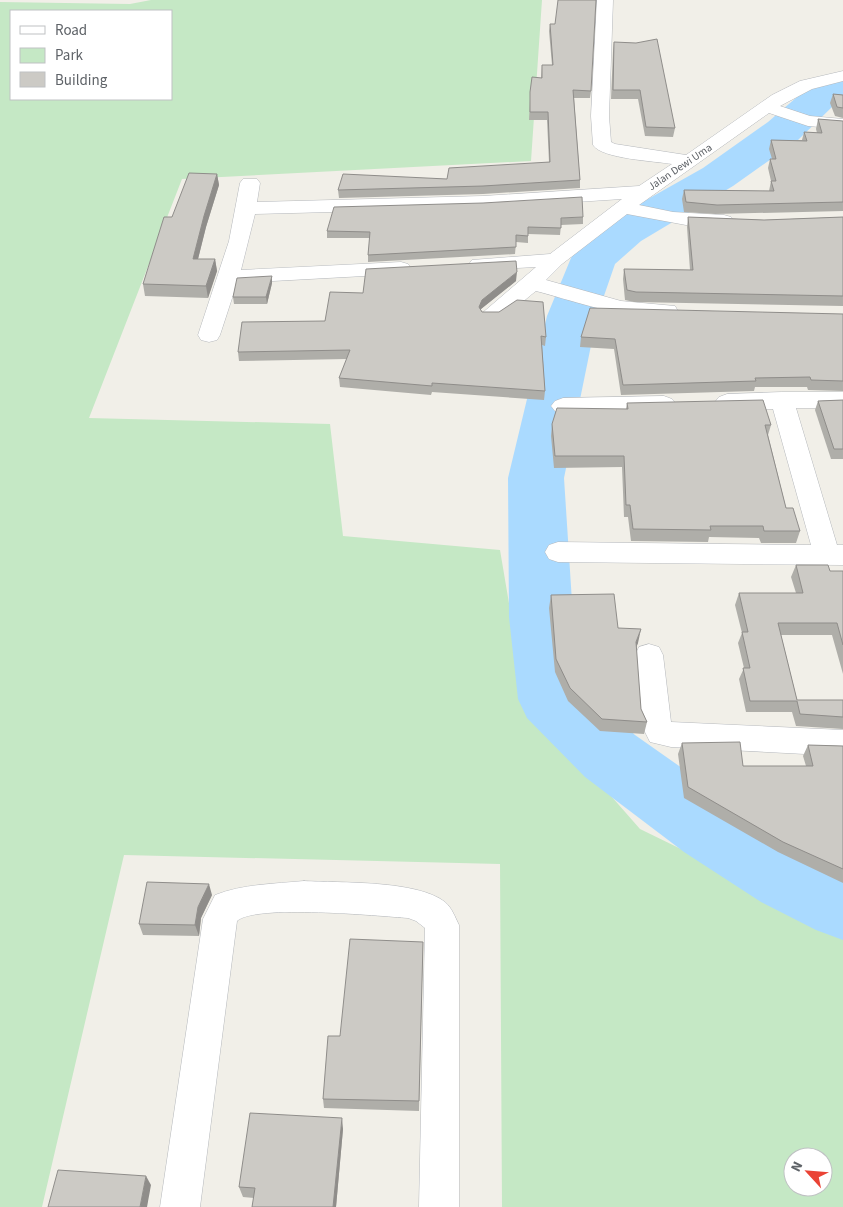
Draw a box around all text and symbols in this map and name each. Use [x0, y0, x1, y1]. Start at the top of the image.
legend [10, 10, 172, 100]
text: Road [55, 20, 87, 41]
text: Park [55, 45, 84, 66]
text: Building [55, 70, 108, 91]
street label: Jalan Dewi Uma [645, 140, 715, 194]
north arrow [783, 1147, 833, 1197]
text: N [786, 1158, 808, 1175]

